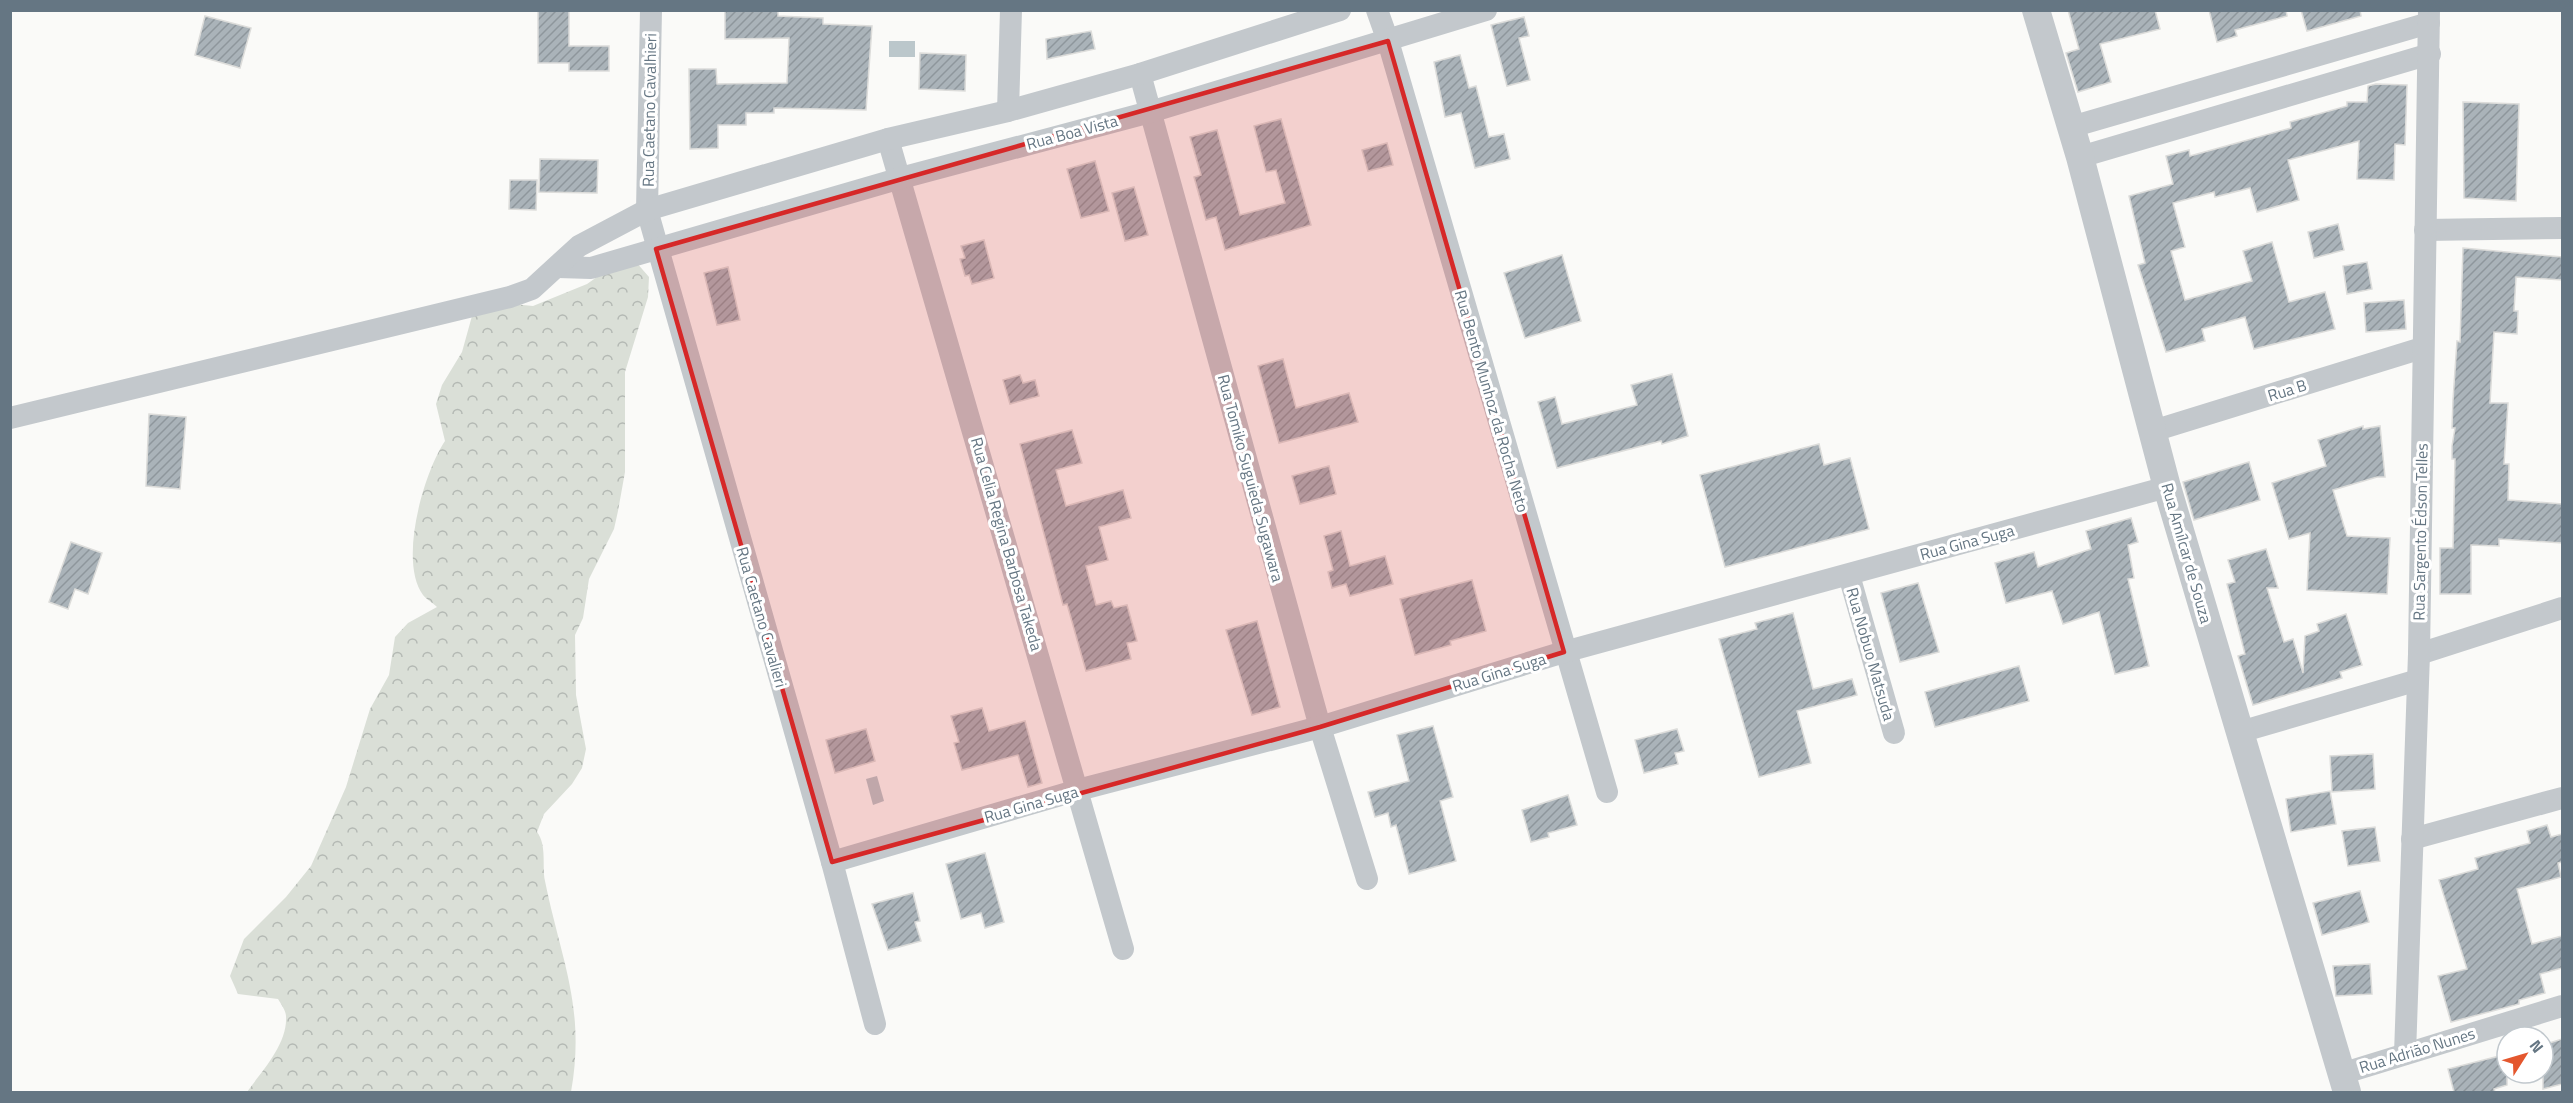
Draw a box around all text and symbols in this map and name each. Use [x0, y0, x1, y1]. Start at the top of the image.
street label: Rua Caetano Cavalhieri [636, 33, 662, 187]
street label: Rua Boa Vista [1024, 108, 1120, 156]
street label: Rua Bento Munhoz da Rocha Neto [1449, 287, 1535, 515]
street label: Rua Tomiko Suguieda Sugawara [1212, 371, 1290, 585]
street label: Rua B [2265, 373, 2310, 407]
street label: Rua Celia Regina Barbosa Takeda [965, 434, 1049, 654]
street label: Rua Sargento Édson Telles [2406, 443, 2434, 621]
street label: Rua Amílcar de Souza [2155, 480, 2219, 626]
street label: Rua Gina Suga [1917, 518, 2017, 566]
street label: Rua Caetano Cavalieri [730, 544, 794, 690]
street label: Rua Nobuo Matsuda [1841, 585, 1901, 723]
street label: Rua Gina Suga [1449, 646, 1549, 698]
street label: Rua Gina Suga [981, 779, 1081, 829]
street label: Rua Adrião Nunes [2356, 1021, 2478, 1079]
north arrow [2495, 1025, 2555, 1085]
text: N [2524, 1034, 2550, 1058]

